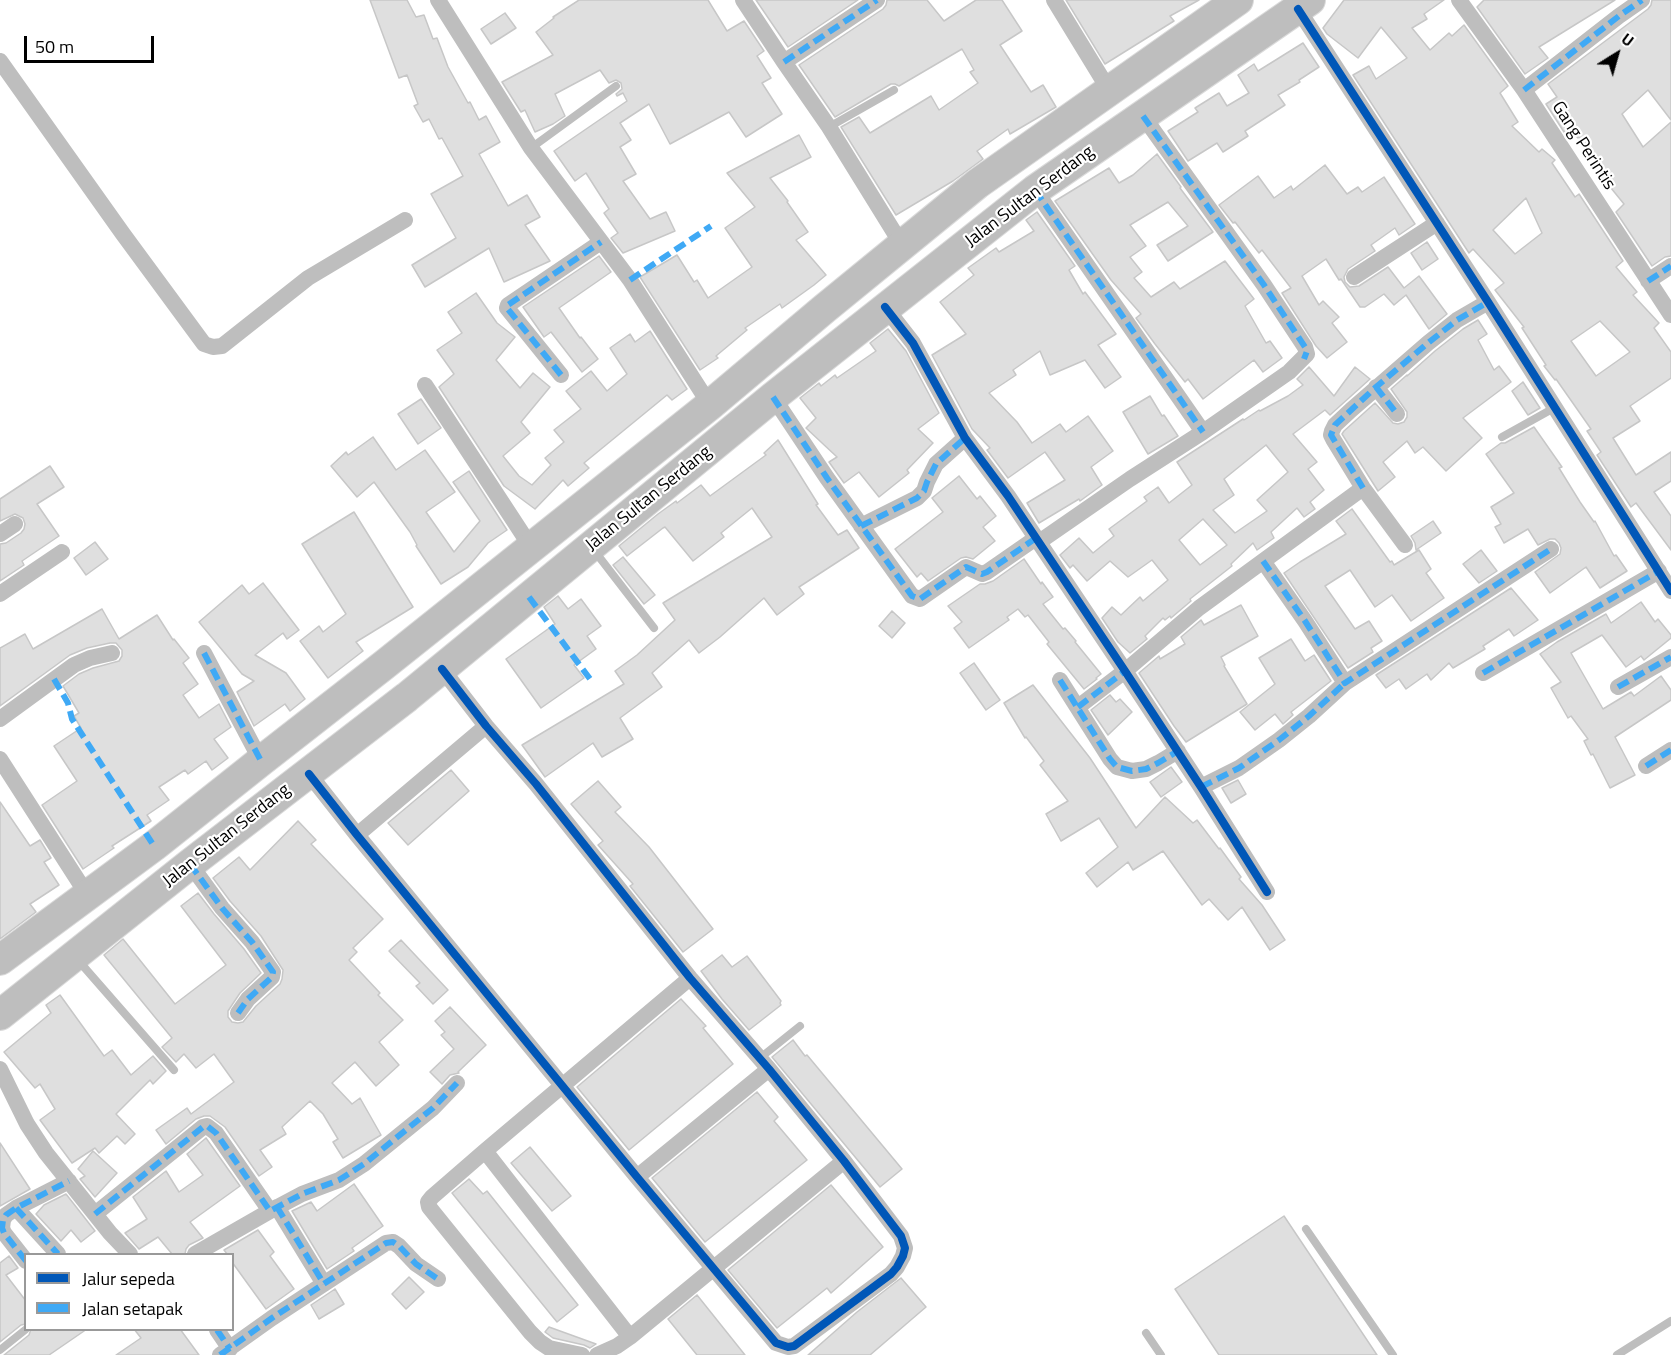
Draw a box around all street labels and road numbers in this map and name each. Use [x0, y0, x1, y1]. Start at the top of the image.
street label: Gang Perintis [1546, 98, 1620, 194]
street label: Jalan Sultan Serdang [961, 142, 1099, 252]
street label: Jalan Sultan Serdang [582, 442, 716, 556]
street label: Jalan Sultan Serdang [159, 780, 295, 892]

